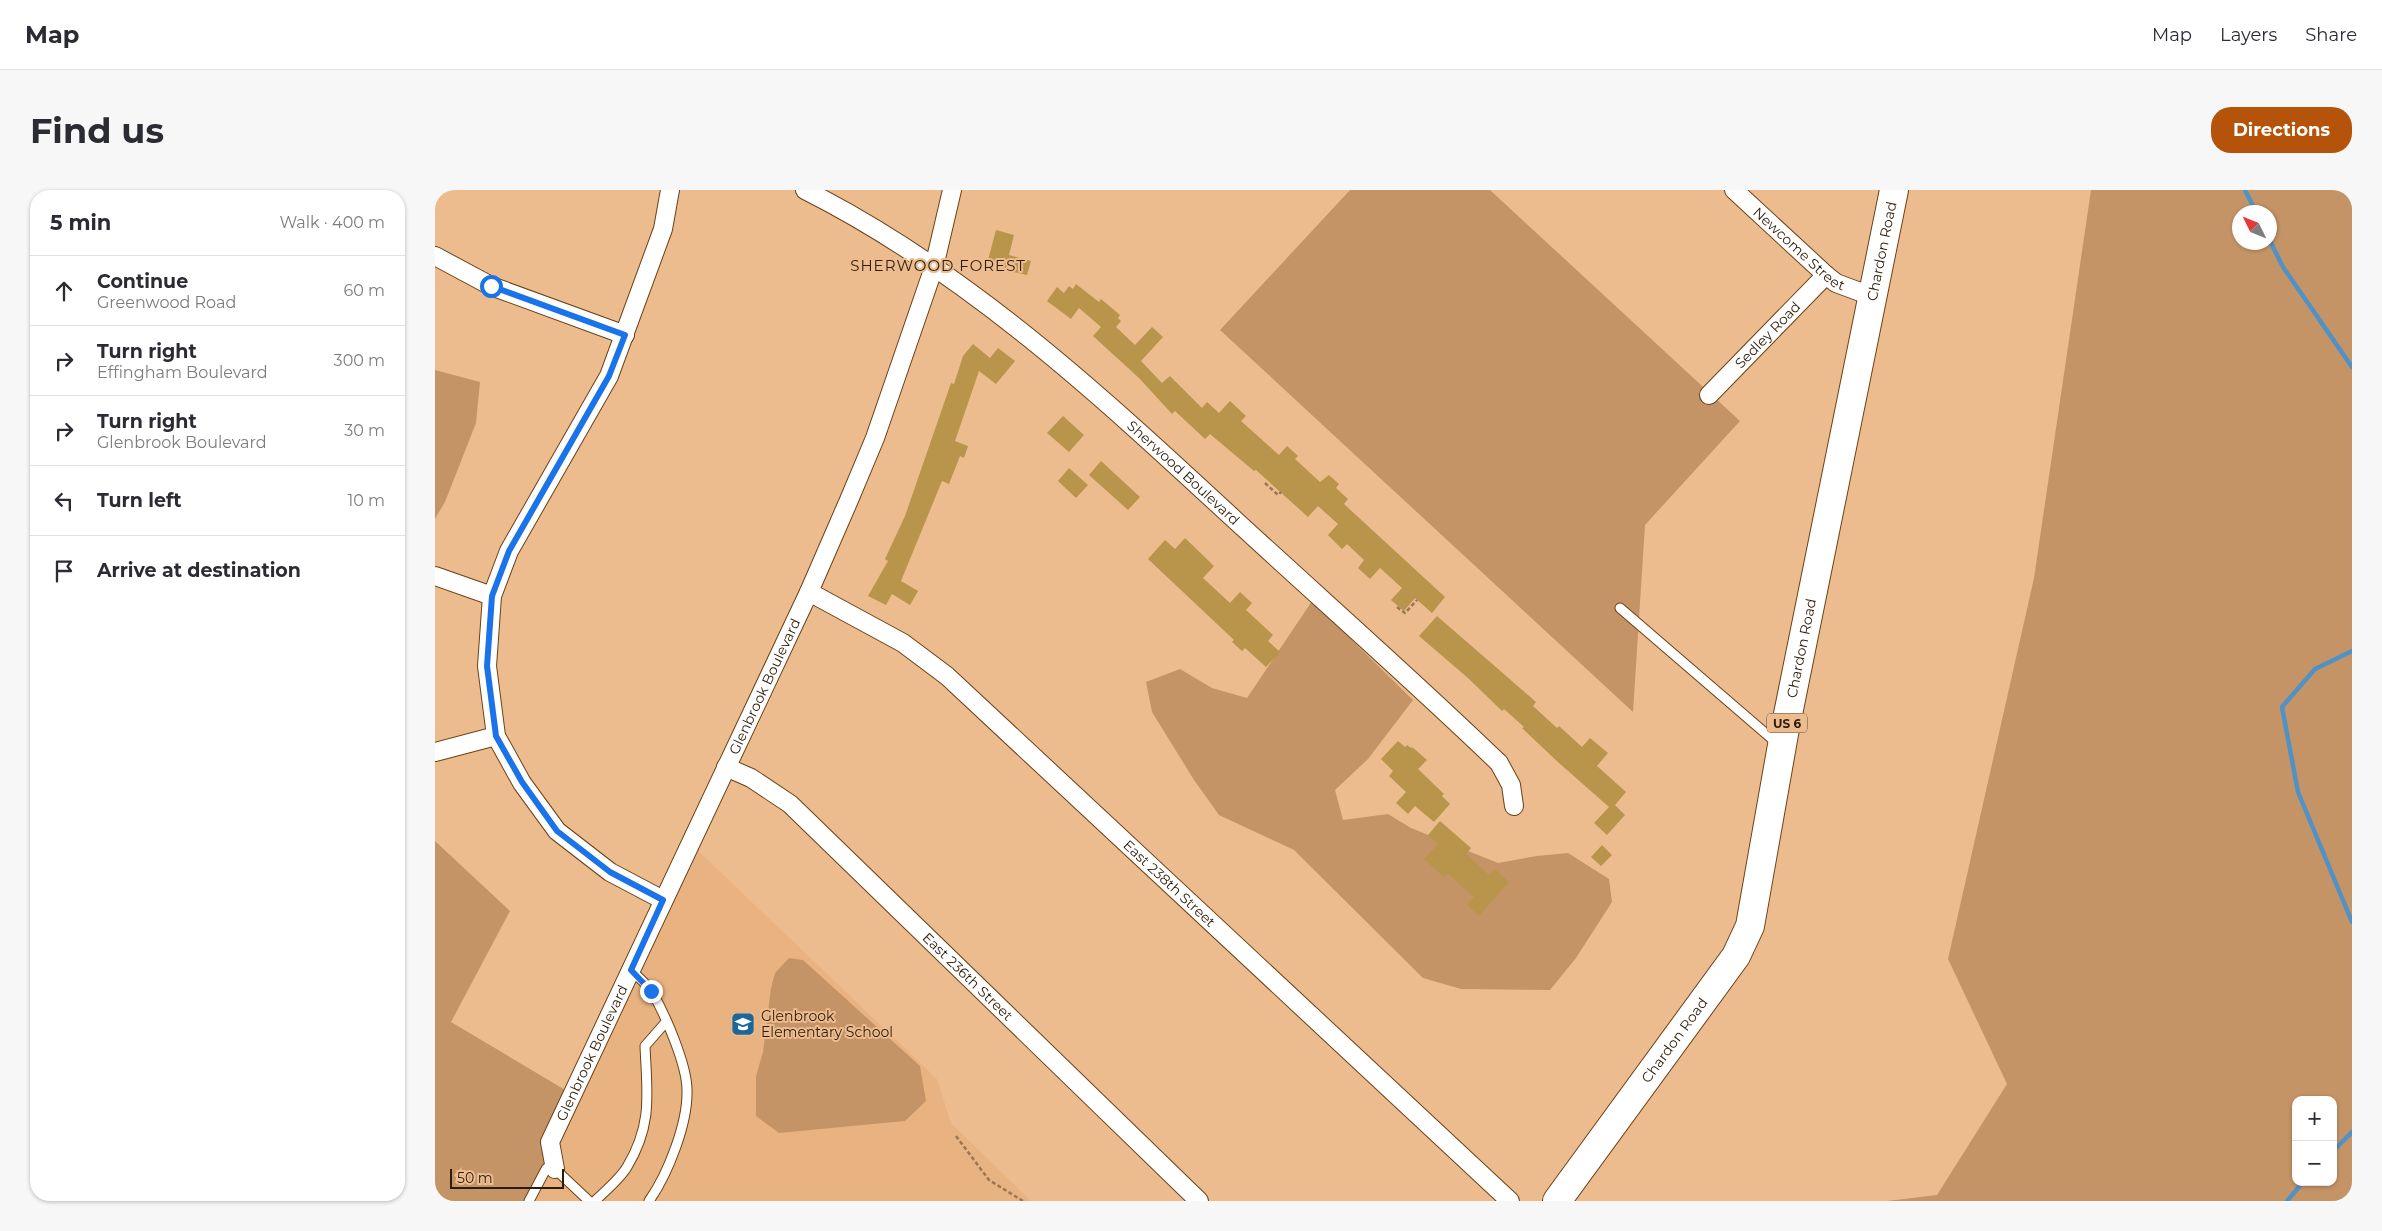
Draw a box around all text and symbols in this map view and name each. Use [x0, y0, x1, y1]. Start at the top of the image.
text: Map [25, 20, 79, 49]
text: Map [2152, 24, 2192, 46]
text: Layers [2220, 24, 2277, 46]
text: Share [2305, 24, 2357, 46]
button: Directions [2211, 107, 2352, 153]
text: Find us [30, 109, 164, 152]
street label: Chardon Road [1863, 200, 1900, 303]
street label: Newcome Street [1749, 203, 1848, 295]
north arrow [2232, 205, 2277, 250]
text: 5 min [50, 210, 111, 235]
text: Walk · 400 m [279, 213, 385, 232]
district label: SHERWOOD FOREST [850, 256, 1026, 275]
text: Continue [97, 270, 188, 293]
route start [480, 275, 503, 298]
icon: ahead [50, 277, 78, 305]
text: 60 m [343, 281, 385, 300]
text: Greenwood Road [97, 293, 236, 312]
street label: Sedley Road [1731, 298, 1804, 372]
text: Turn right [97, 340, 197, 363]
icon: right [50, 347, 78, 375]
text: 300 m [334, 351, 385, 370]
text: Effingham Boulevard [97, 363, 268, 382]
text: Turn right [97, 410, 197, 433]
icon: right [50, 417, 78, 445]
street label: Sherwood Boulevard [1123, 417, 1244, 529]
text: 30 m [344, 421, 385, 440]
text: Glenbrook Boulevard [97, 433, 267, 452]
icon: left [50, 487, 78, 515]
text: Turn left [97, 489, 182, 512]
text: 10 m [347, 491, 385, 510]
icon: arrive [50, 557, 78, 585]
text: Arrive at destination [97, 559, 301, 582]
street label: Chardon Road [1782, 597, 1820, 700]
street label: Glenbrook Boulevard [725, 615, 804, 757]
road number: US 6 [1767, 714, 1807, 732]
street label: East 238th Street [1119, 836, 1220, 931]
street label: East 236th Street [919, 929, 1017, 1025]
route end [640, 980, 663, 1003]
street label: Glenbrook Boulevard [552, 982, 632, 1124]
street label: Chardon Road [1637, 994, 1712, 1086]
place label: Glenbrook Elementary School [761, 1007, 893, 1041]
school or university icon: Glenbrook Elementary School [730, 1011, 756, 1037]
map controls [2292, 1096, 2337, 1186]
button: + [2292, 1096, 2337, 1141]
button: − [2292, 1141, 2337, 1186]
scale bar [450, 1166, 564, 1189]
text: 50 m [457, 1169, 493, 1187]

